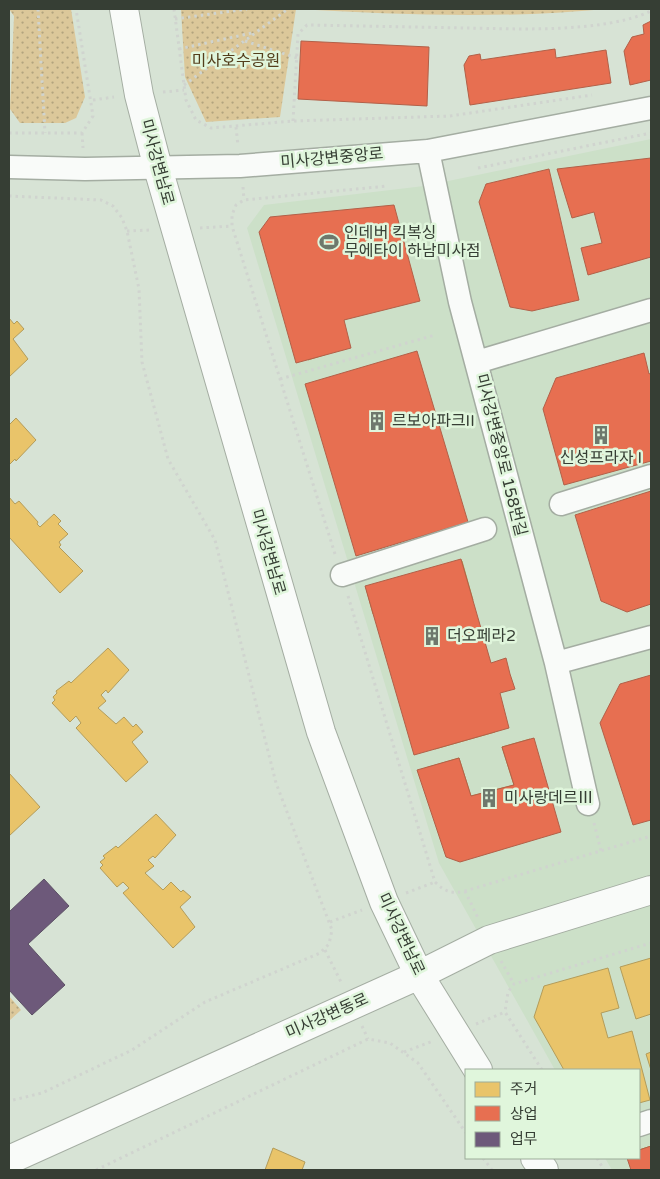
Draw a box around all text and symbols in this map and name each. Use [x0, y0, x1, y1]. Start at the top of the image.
park label: 미사호수공원 [192, 51, 280, 71]
street label: 미사강변남로 [136, 117, 178, 208]
street label: 미사강변중앙로 [280, 144, 384, 172]
place label: 인데버 킥복싱 무에타이 하남미사점 [344, 223, 481, 261]
sports icon: 인데버 킥복싱 무에타이 하남미사점 [318, 231, 340, 253]
street label: 미사강변중앙로 158번길 [471, 372, 531, 538]
building icon: 르보아파크II [366, 410, 388, 432]
place label: 르보아파크II [392, 411, 475, 431]
building icon: 신성프라자 I [590, 424, 612, 446]
place label: 신성프라자 I [560, 448, 642, 468]
street label: 미사강변남로 [246, 507, 290, 597]
building icon: 더오페라2 [421, 625, 443, 647]
place label: 더오페라2 [447, 626, 516, 646]
building icon: 미사랑데르Ⅲ [478, 787, 500, 809]
place label: 미사랑데르Ⅲ [504, 788, 594, 808]
street label: 미사강변남로 [373, 890, 429, 978]
street label: 미사강변동로 [283, 989, 372, 1043]
legend [465, 1069, 640, 1159]
text: 주거 [510, 1080, 538, 1098]
text: 상업 [510, 1105, 538, 1123]
text: 업무 [510, 1130, 538, 1148]

